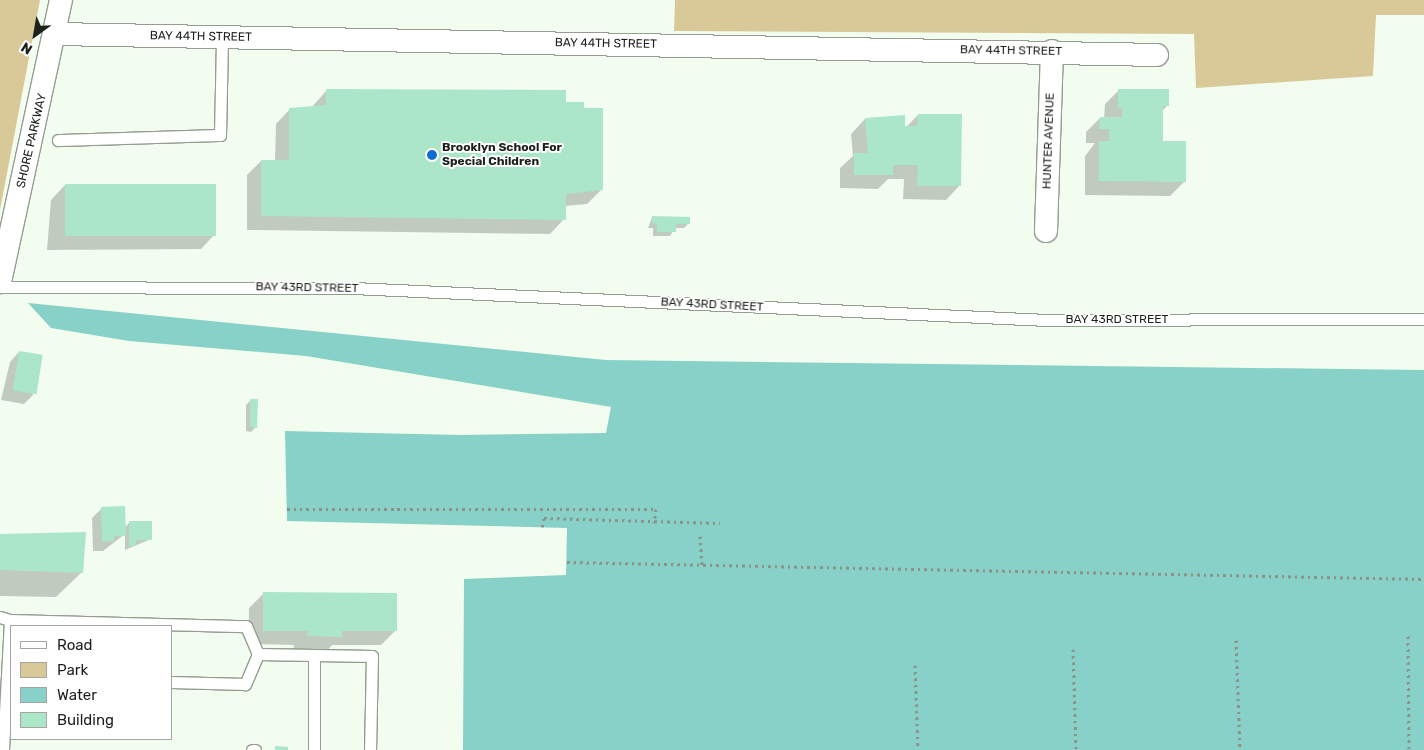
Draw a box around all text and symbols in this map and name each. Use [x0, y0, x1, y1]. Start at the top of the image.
north arrow [10, 10, 60, 60]
street label: BAY 44TH STREET [150, 29, 252, 45]
street label: BAY 44TH STREET [555, 36, 657, 52]
text: N [18, 38, 36, 58]
street label: BAY 44TH STREET [960, 43, 1062, 59]
street label: SHORE PARKWAY [14, 92, 50, 190]
street label: HUNTER AVENUE [1040, 92, 1058, 190]
place label: Brooklyn School For Special Children [442, 141, 562, 169]
marker: Brooklyn School For Special Children [426, 149, 438, 161]
street label: BAY 43RD STREET [255, 280, 359, 296]
street label: BAY 43RD STREET [660, 295, 764, 315]
street label: BAY 43RD STREET [1065, 313, 1169, 327]
legend [10, 625, 172, 740]
text: Road [57, 636, 93, 654]
text: Park [57, 661, 88, 679]
text: Water [57, 686, 97, 704]
text: Building [57, 711, 114, 729]

